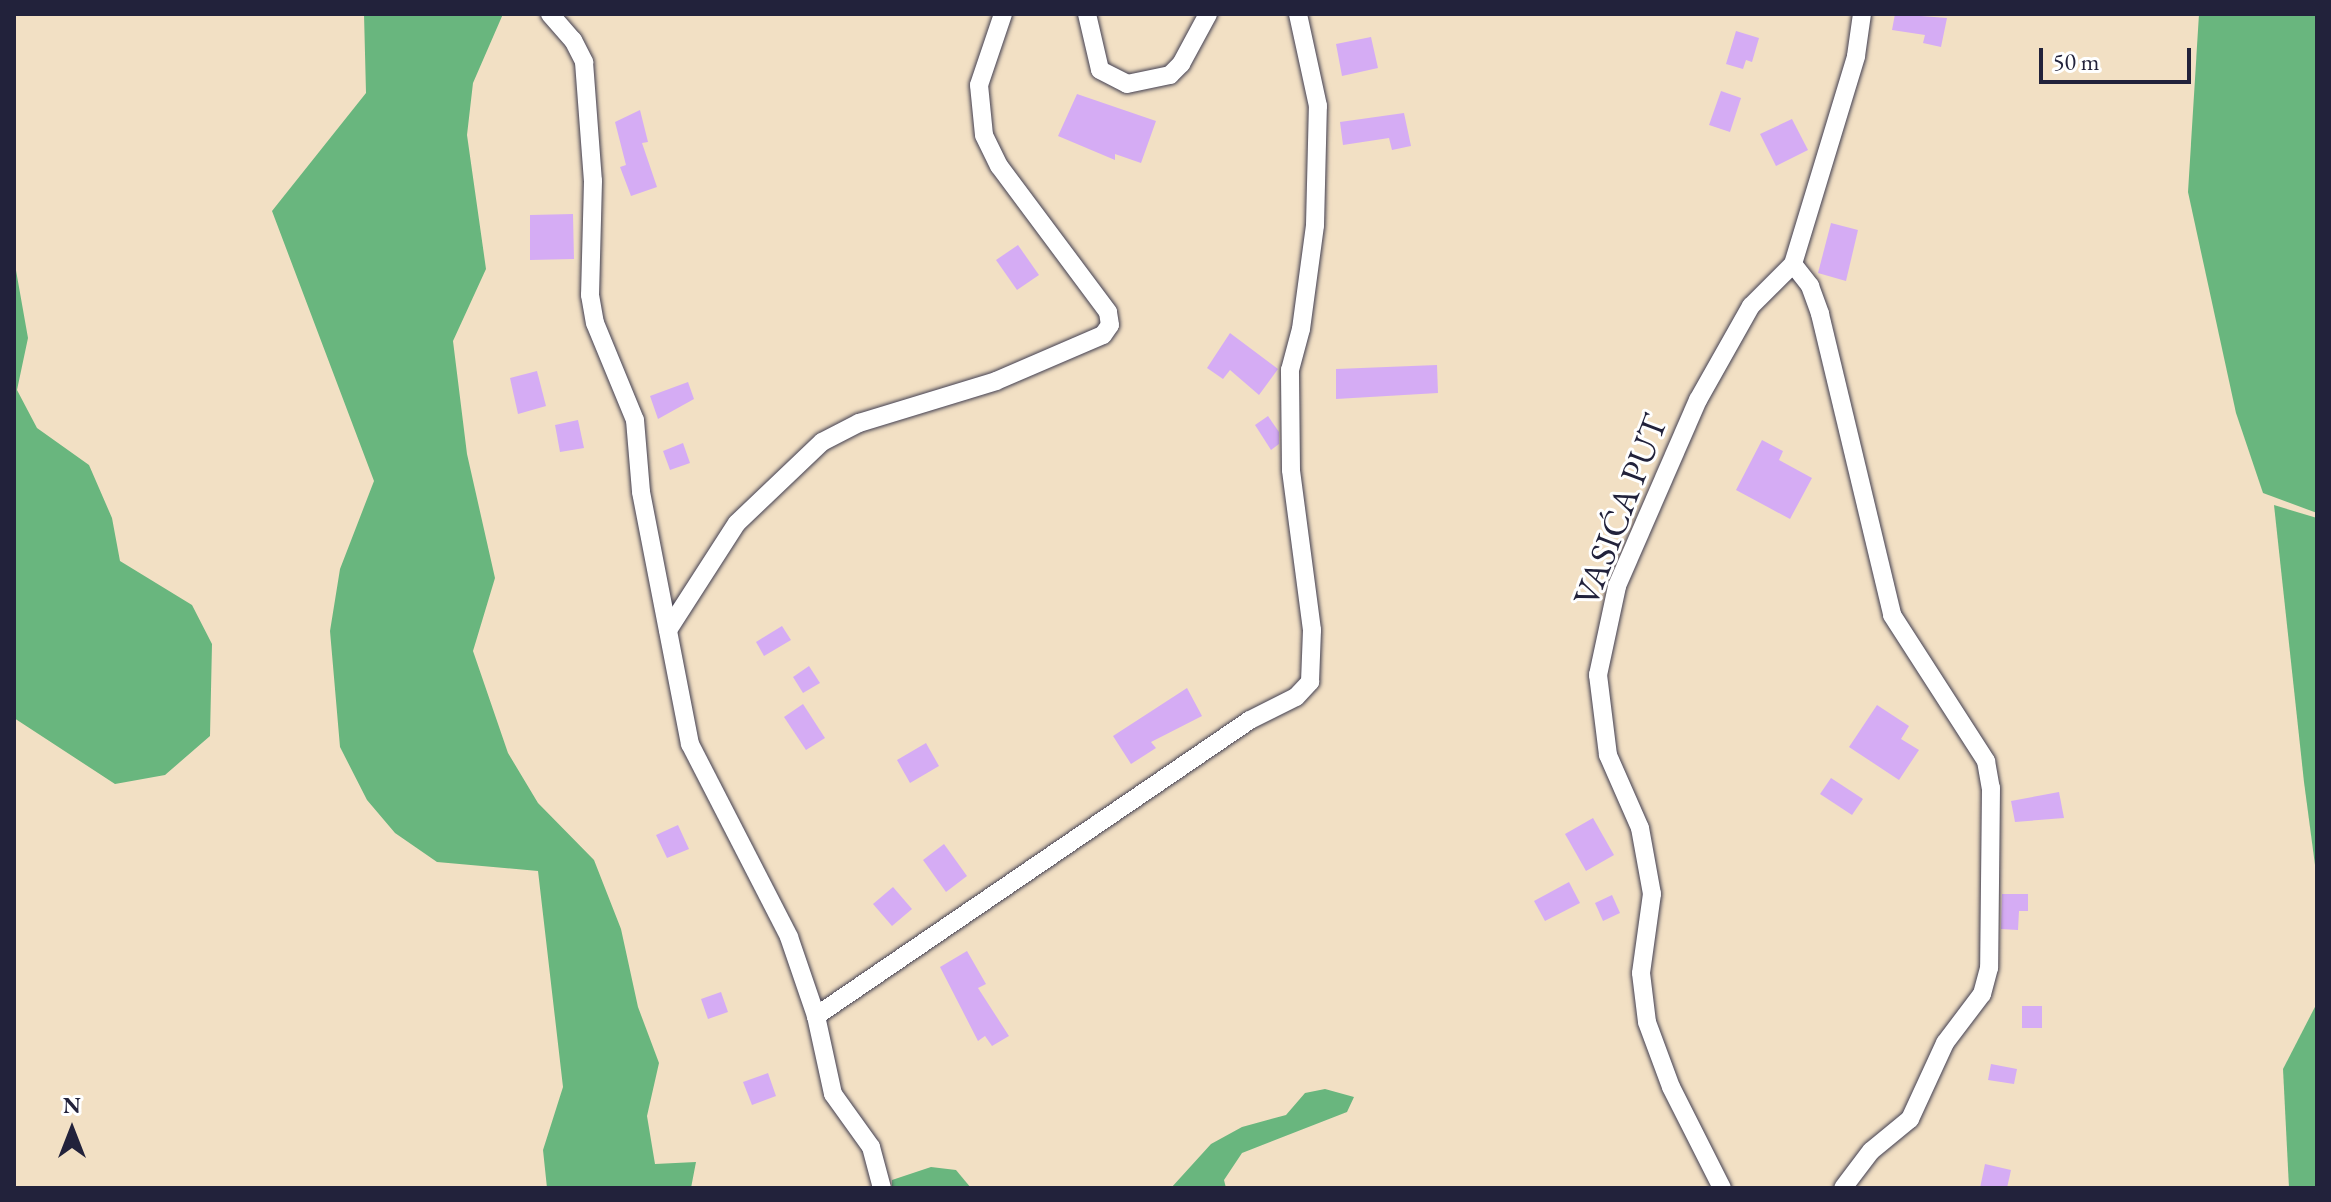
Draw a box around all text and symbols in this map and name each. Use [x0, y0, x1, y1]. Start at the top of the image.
scale bar [2043, 32, 2195, 82]
text: 50 m [2053, 46, 2100, 77]
street label: VASIĆA PUT [1564, 408, 1676, 612]
north arrow [32, 1090, 112, 1170]
text: N [63, 1091, 81, 1120]

